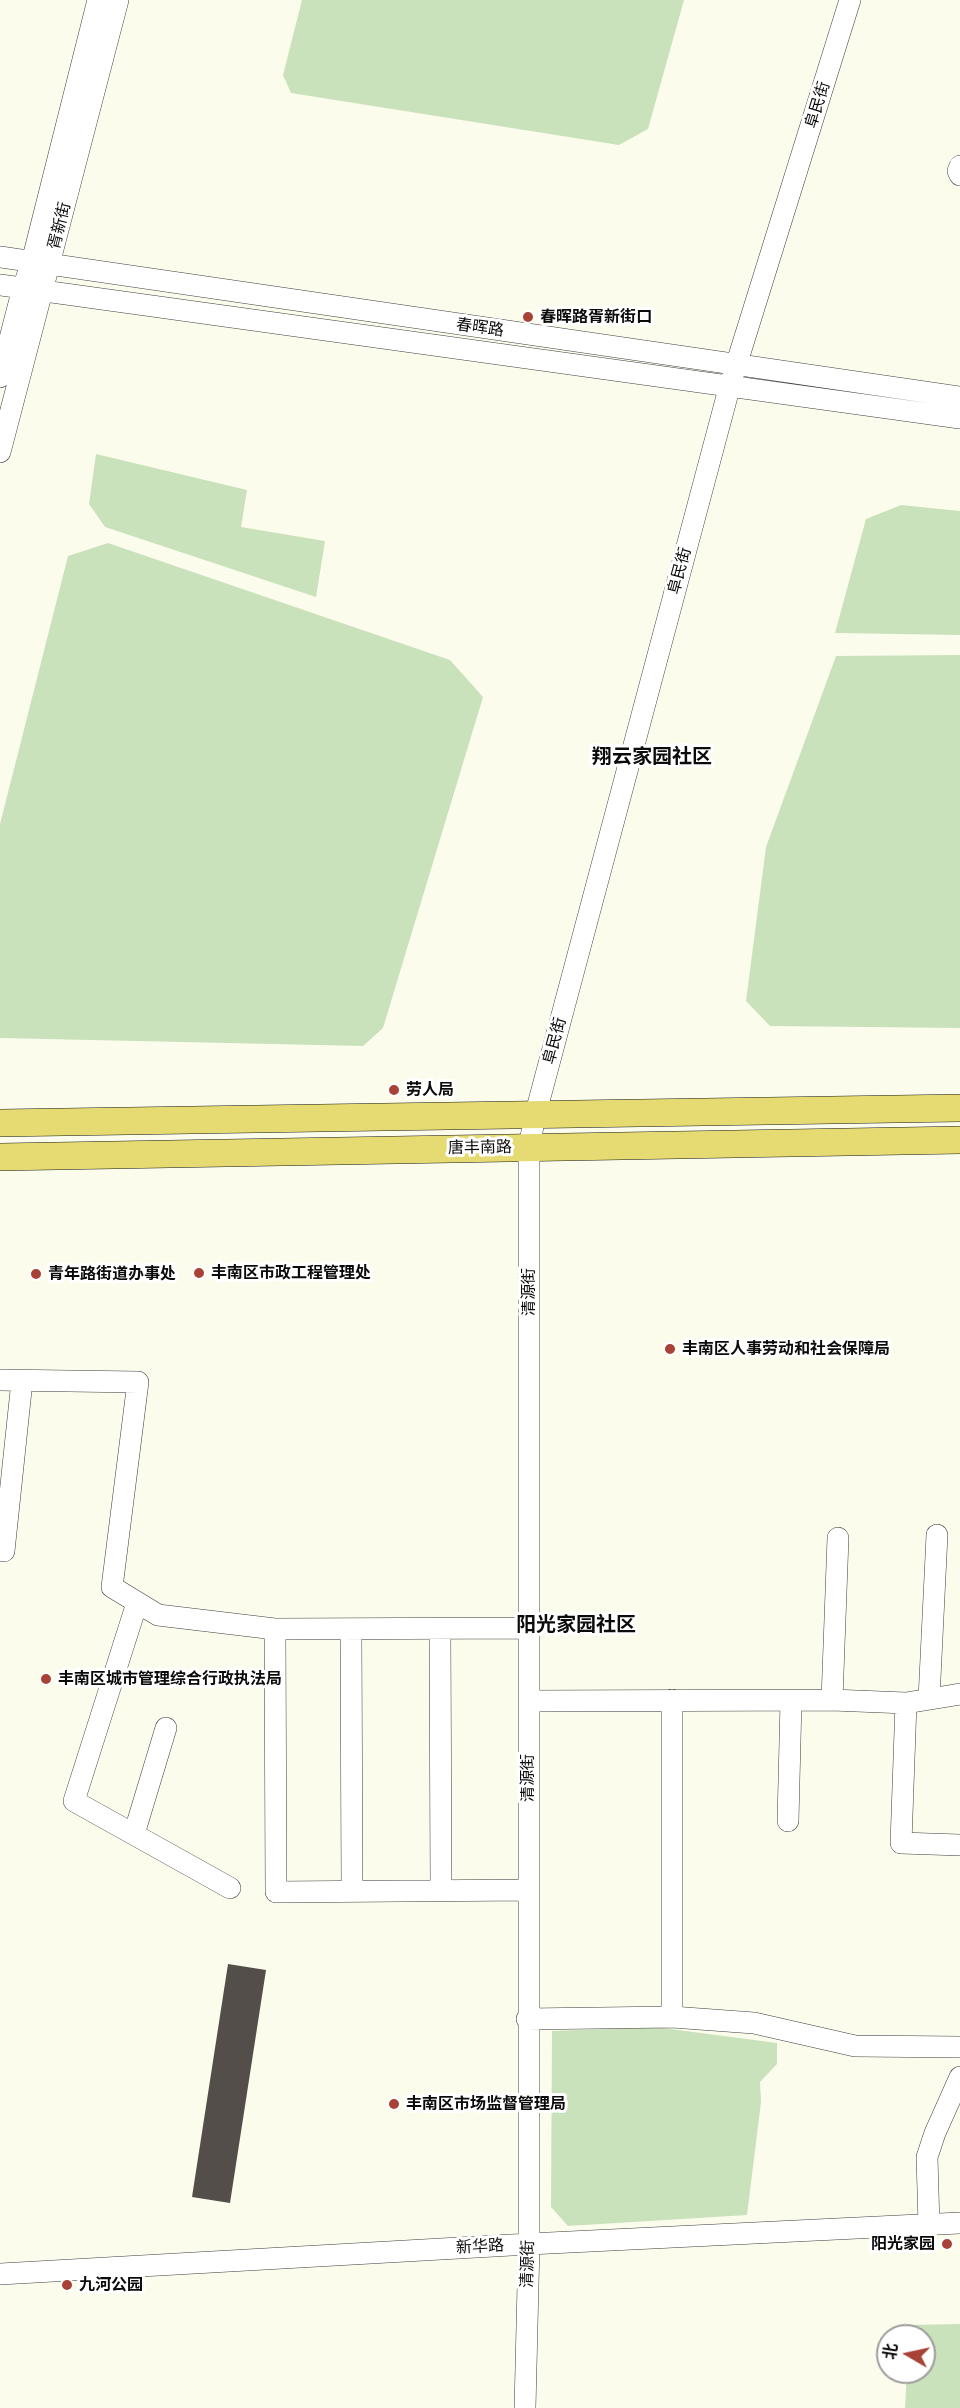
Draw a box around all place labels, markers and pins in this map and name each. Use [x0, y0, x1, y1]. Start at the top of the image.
place label: 春晖路胥新街口 [540, 307, 652, 327]
marker: 春晖路胥新街口 [521, 310, 535, 324]
place label: 劳人局 [406, 1080, 454, 1100]
marker: 劳人局 [387, 1083, 401, 1097]
place label: 丰南区市政工程管理处 [211, 1263, 371, 1283]
place label: 青年路街道办事处 [48, 1264, 176, 1284]
marker: 丰南区市政工程管理处 [192, 1266, 206, 1280]
marker: 青年路街道办事处 [29, 1267, 43, 1281]
place label: 丰南区人事劳动和社会保障局 [682, 1339, 890, 1359]
marker: 丰南区人事劳动和社会保障局 [663, 1342, 677, 1356]
place label: 丰南区城市管理综合行政执法局 [58, 1669, 282, 1689]
marker: 丰南区城市管理综合行政执法局 [39, 1672, 53, 1686]
place label: 丰南区市场监督管理局 [406, 2094, 566, 2114]
marker: 丰南区市场监督管理局 [387, 2097, 401, 2111]
place label: 阳光家园 [871, 2234, 935, 2254]
marker: 阳光家园 [940, 2237, 954, 2251]
place label: 九河公园 [79, 2275, 143, 2295]
marker: 九河公园 [60, 2278, 74, 2292]

